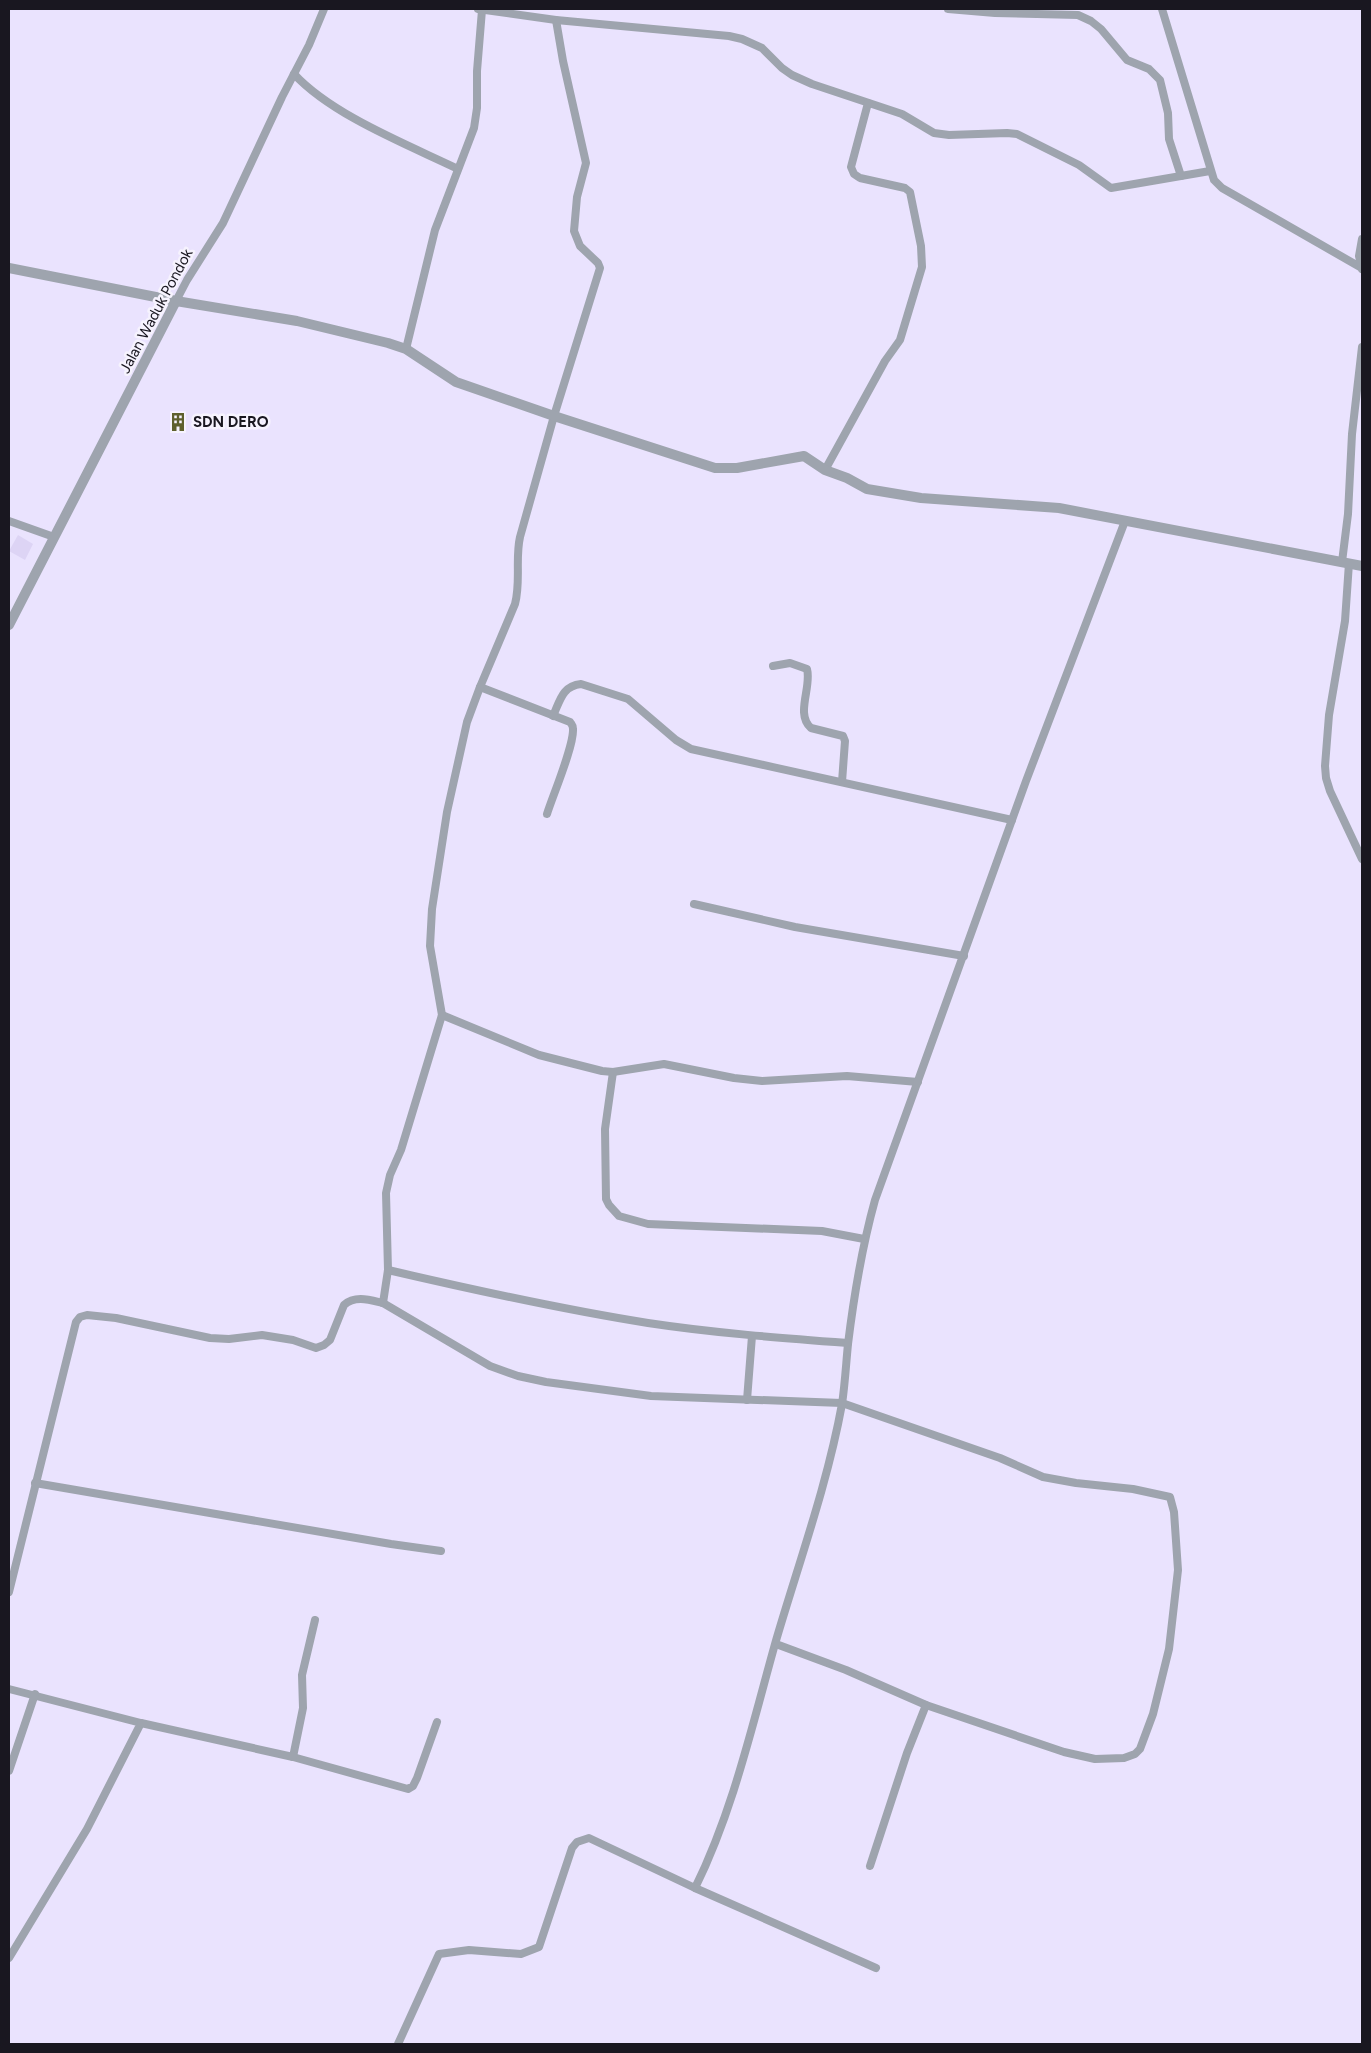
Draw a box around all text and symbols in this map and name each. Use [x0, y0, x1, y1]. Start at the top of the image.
street label: Jalan Waduk Pondok [116, 245, 197, 376]
building icon: SDN DERO [167, 411, 189, 433]
place label: SDN DERO [193, 413, 269, 431]

